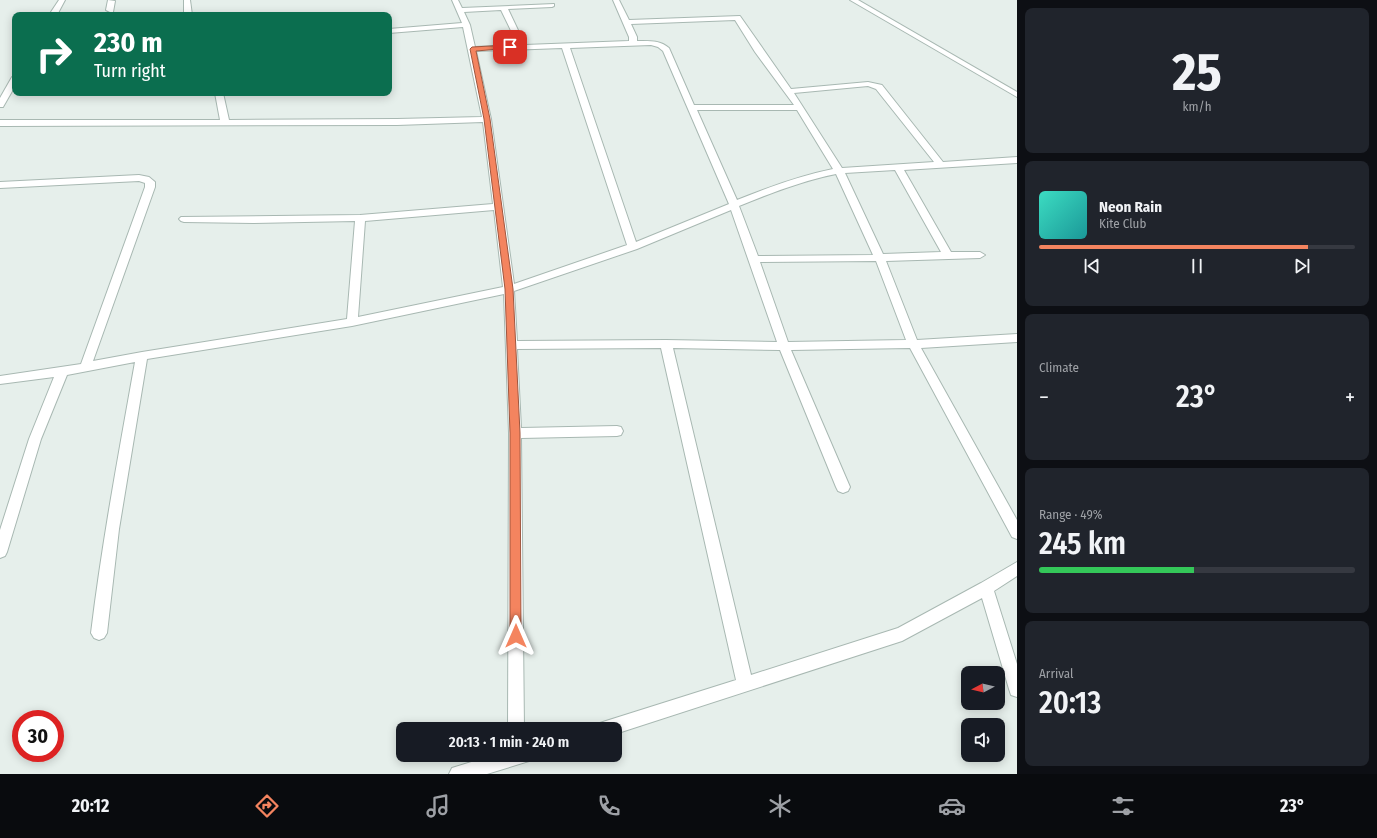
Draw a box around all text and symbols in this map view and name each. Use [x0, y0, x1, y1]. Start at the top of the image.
text: 230 m [94, 26, 163, 59]
icon: right [28, 28, 80, 80]
pin [493, 30, 527, 64]
icon: arrive [499, 36, 521, 58]
text: 25 [1172, 41, 1222, 104]
text: Turn right [94, 60, 166, 82]
text: km/h [1183, 99, 1212, 114]
text: Neon Rain [1099, 198, 1162, 216]
text: Kite Club [1099, 216, 1146, 231]
icon: previous [1081, 255, 1103, 277]
icon: pause [1186, 255, 1208, 277]
icon: next [1291, 255, 1313, 277]
text: Climate [1039, 360, 1079, 375]
text: 23° [1176, 379, 1218, 415]
text: − [1039, 384, 1049, 411]
text: + [1345, 384, 1355, 411]
text: Range · 49% [1039, 507, 1102, 522]
text: 245 km [1039, 526, 1126, 562]
position arrow [495, 615, 537, 657]
north arrow [961, 666, 1005, 710]
map controls [961, 666, 1005, 762]
text: Arrival [1039, 666, 1073, 681]
text: 20:13 [1039, 685, 1101, 721]
speed limit sign: 30 [12, 710, 64, 762]
button: sound [961, 718, 1005, 762]
text: 20:13 · 1 min · 240 m [449, 733, 569, 751]
icon: directions [253, 792, 281, 820]
icon: music [424, 792, 452, 820]
icon: phone [595, 792, 623, 820]
icon: climate [766, 792, 794, 820]
icon: car [938, 792, 966, 820]
icon: filters [1109, 792, 1137, 820]
text: 20:12 [72, 795, 109, 817]
text: 23° [1280, 795, 1305, 817]

